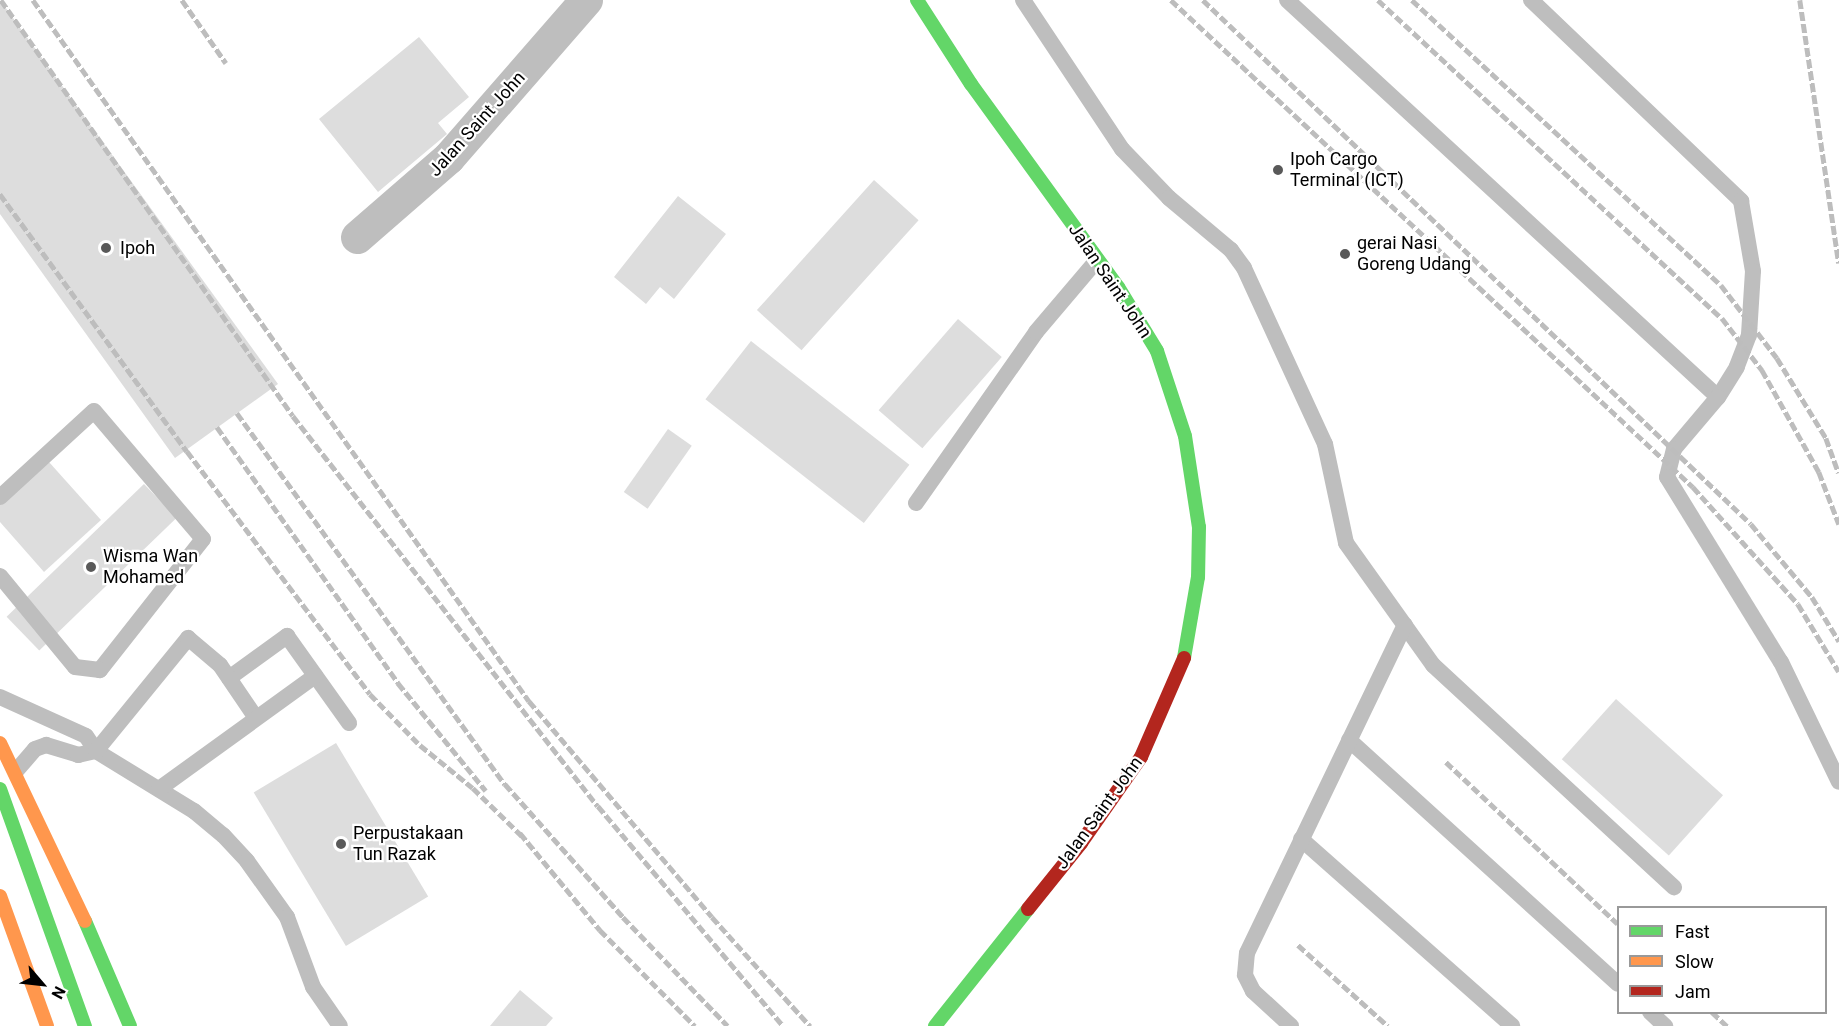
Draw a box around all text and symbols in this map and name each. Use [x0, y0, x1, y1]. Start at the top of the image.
street label: Jalan Saint John [424, 67, 530, 181]
place label: Ipoh Cargo Terminal (ICT) [1290, 149, 1404, 192]
marker: Ipoh Cargo Terminal (ICT) [1271, 163, 1285, 177]
street label: Jalan Saint John [1064, 220, 1156, 342]
place label: gerai Nasi Goreng Udang [1357, 233, 1471, 276]
place label: Ipoh [120, 237, 155, 259]
marker: Ipoh [97, 239, 115, 257]
marker: gerai Nasi Goreng Udang [1338, 247, 1352, 261]
place label: Wisma Wan Mohamed [103, 546, 198, 588]
marker: Wisma Wan Mohamed [84, 560, 98, 574]
street label: Jalan Saint John [1051, 753, 1147, 873]
place label: Perpustakaan Tun Razak [353, 823, 464, 866]
marker: Perpustakaan Tun Razak [334, 837, 348, 851]
legend [1617, 906, 1827, 1014]
text: Fast [1675, 921, 1710, 942]
text: Slow [1675, 951, 1714, 972]
north arrow [12, 954, 72, 1014]
text: Jam [1675, 981, 1711, 1002]
text: N [47, 983, 69, 1002]

